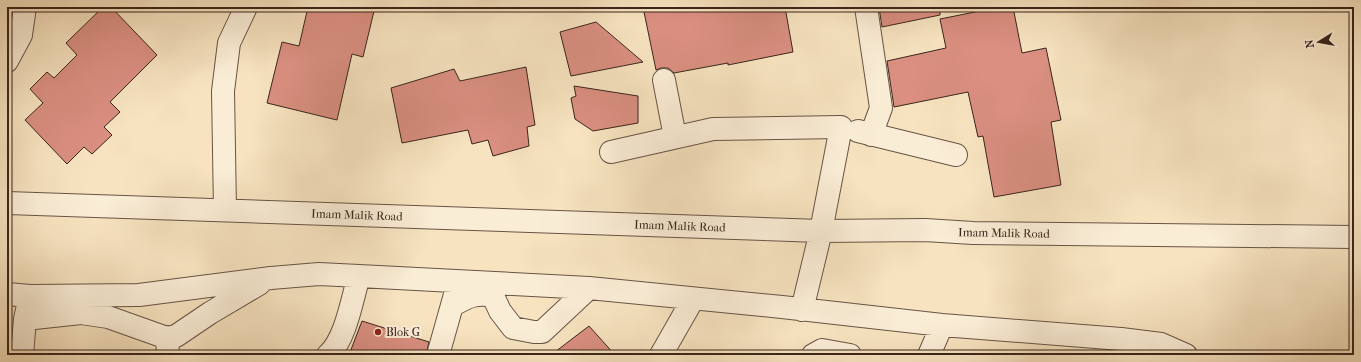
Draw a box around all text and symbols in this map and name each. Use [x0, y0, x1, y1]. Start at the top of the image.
north arrow [1299, 22, 1339, 62]
text: N [1302, 38, 1317, 49]
street label: Imam Malik Road [311, 206, 403, 224]
street label: Imam Malik Road [634, 217, 726, 235]
street label: Imam Malik Road [958, 225, 1050, 241]
place label: Blok G [386, 325, 421, 339]
marker: Blok G [373, 327, 383, 337]

